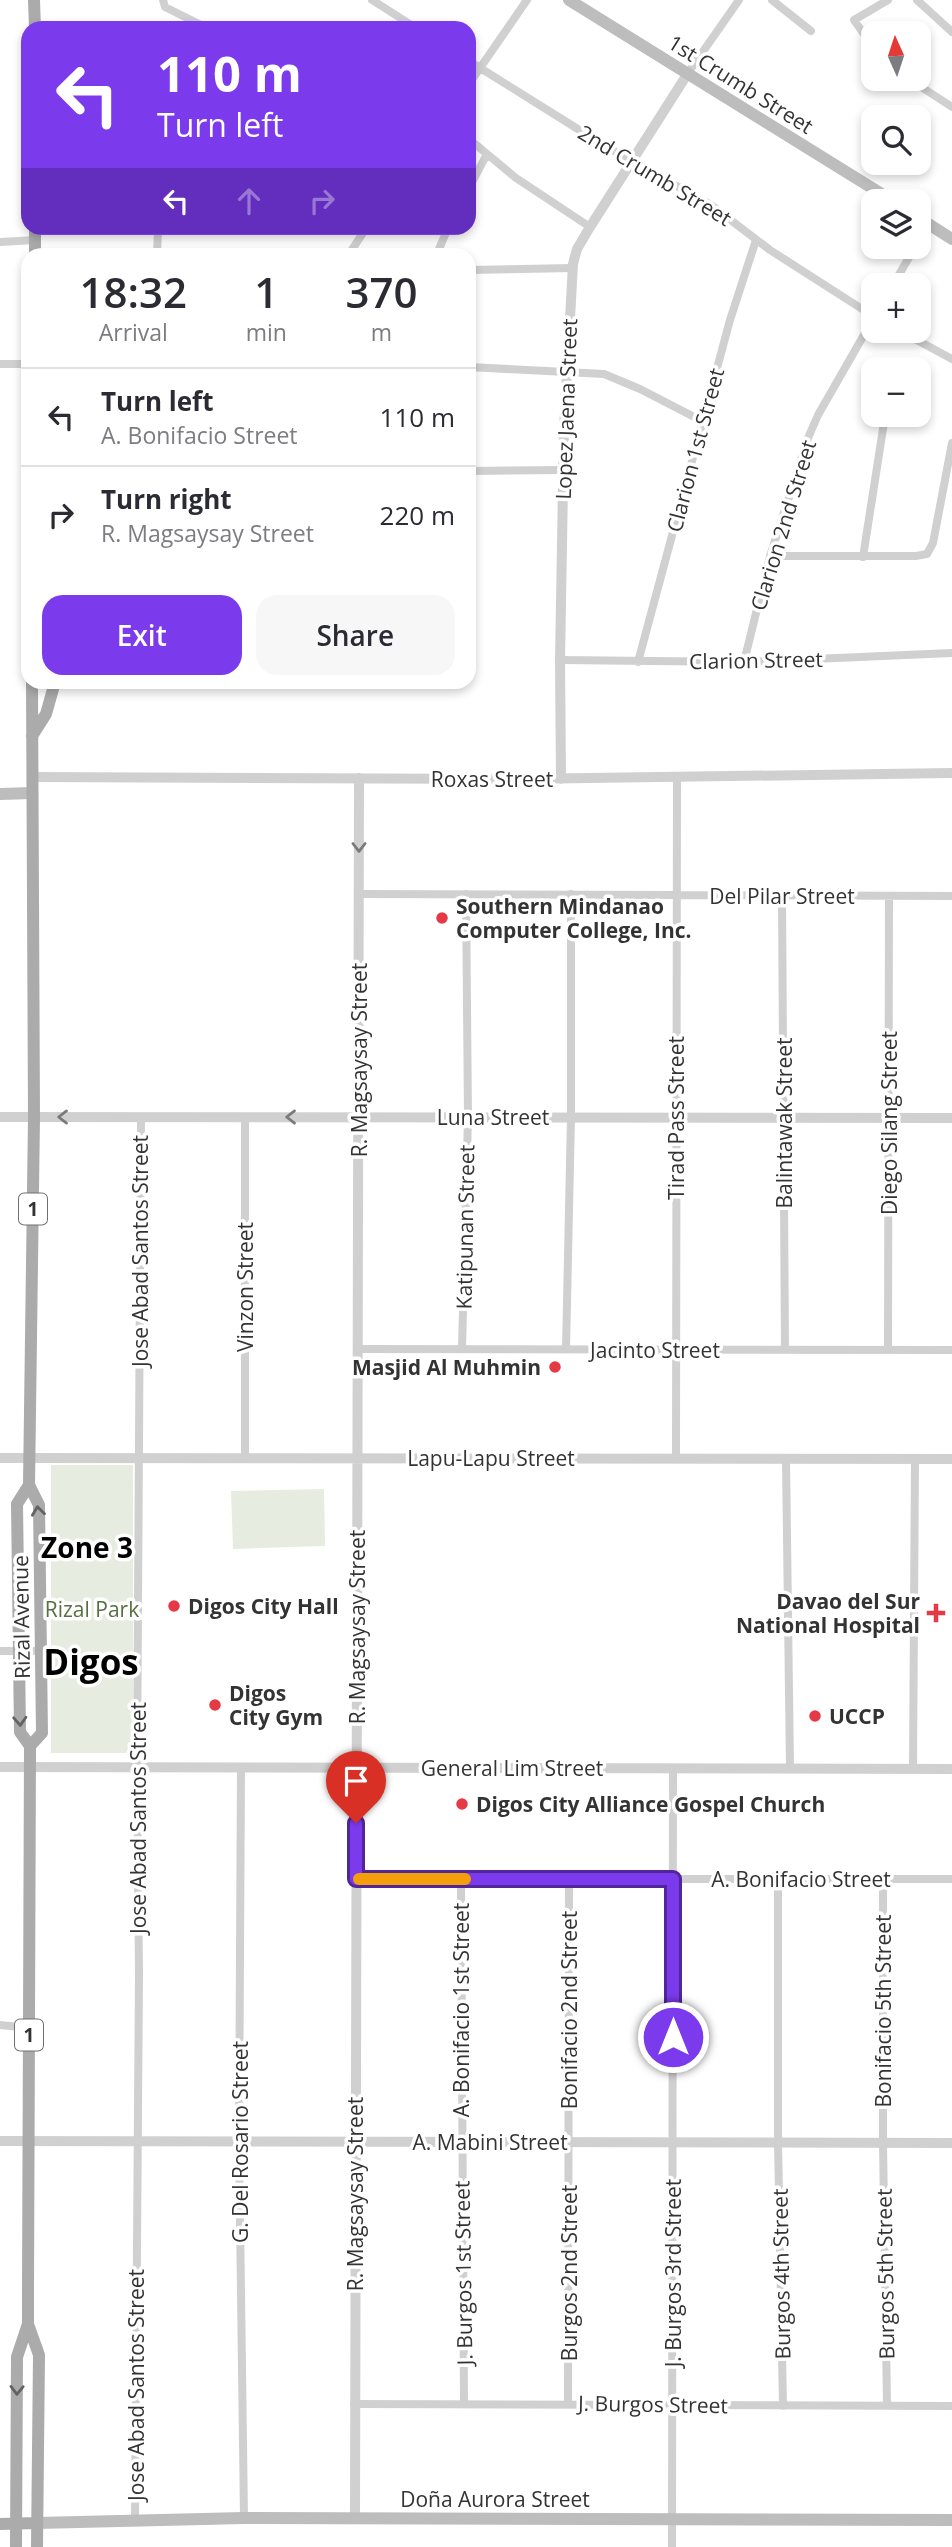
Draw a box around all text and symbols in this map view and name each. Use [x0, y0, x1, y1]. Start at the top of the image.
north arrow [861, 21, 931, 91]
map controls [861, 21, 931, 427]
street label: 1st Crumb Street [663, 28, 819, 140]
text: 110 m [157, 40, 302, 106]
icon: left [42, 49, 133, 140]
text: Turn left [157, 103, 283, 146]
button: search [861, 105, 931, 175]
street label: 2nd Crumb Street [573, 118, 737, 232]
icon: left [157, 182, 195, 220]
icon: ahead [230, 182, 268, 220]
icon: right [303, 182, 341, 220]
button: layers [861, 189, 931, 259]
text: 18:32 [80, 263, 187, 320]
text: 1 [254, 263, 278, 320]
text: 370 [345, 263, 417, 320]
button: + [861, 273, 931, 343]
text: Arrival [99, 316, 168, 348]
text: min [246, 316, 287, 348]
text: m [371, 316, 392, 348]
street label: Lopez Jaena Street [549, 318, 583, 500]
button: − [861, 357, 931, 427]
street label: Clarion 1st Street [660, 365, 730, 535]
text: Turn left [101, 383, 213, 419]
icon: left [42, 398, 80, 436]
text: 110 m [380, 399, 455, 435]
text: A. Bonifacio Street [101, 419, 298, 451]
street label: Clarion 2nd Street [744, 436, 822, 614]
text: Turn right [101, 481, 232, 517]
icon: right [42, 496, 80, 534]
text: 220 m [380, 497, 455, 533]
text: R. Magsaysay Street [101, 517, 314, 549]
button: Exit [42, 595, 242, 675]
button: Share [256, 595, 455, 675]
street label: Clarion Street [689, 645, 823, 675]
street label: Roxas Street [431, 765, 553, 793]
one-way arrow [351, 842, 367, 852]
street label: Del Pilar Street [709, 882, 855, 910]
place label: Southern Mindanao Computer College, Inc. [456, 892, 691, 944]
marker: Southern Mindanao Computer College, Inc. [434, 910, 450, 926]
street label: R. Magsaysay Street [345, 963, 373, 1157]
street label: Diego Silang Street [875, 1031, 903, 1215]
street label: Tirad Pass Street [662, 1036, 690, 1200]
street label: Balintawak Street [770, 1038, 798, 1208]
street label: Luna Street [437, 1103, 549, 1131]
one-way arrow [58, 1109, 68, 1125]
one-way arrow [285, 1109, 296, 1125]
street label: Jose Abad Santos Street [126, 1135, 154, 1369]
street label: Katipunan Street [450, 1144, 480, 1310]
road number: 1 [19, 1194, 47, 1224]
street label: Vinzon Street [231, 1222, 259, 1352]
street label: Jacinto Street [588, 1336, 720, 1364]
place label: Masjid Al Muhmin [352, 1353, 541, 1381]
marker: Masjid Al Muhmin [547, 1359, 563, 1375]
street label: Lapu-Lapu Street [407, 1444, 575, 1472]
one-way arrow [30, 1506, 45, 1517]
district label: Zone 3 [41, 1528, 133, 1566]
street label: R. Magsaysay Street [343, 1530, 371, 1724]
street label: Rizal Avenue [6, 1555, 36, 1679]
place label: Davao del Sur National Hospital [736, 1587, 920, 1639]
place label: Digos City Hall [188, 1592, 339, 1620]
park label: Rizal Park [45, 1595, 139, 1623]
marker: Digos City Hall [166, 1598, 182, 1614]
marker: Davao del Sur National Hospital [926, 1603, 946, 1623]
district label: Digos [43, 1638, 139, 1685]
place label: Digos City Gym [229, 1679, 323, 1731]
marker: Digos City Gym [207, 1697, 223, 1713]
street label: Jose Abad Santos Street [124, 1702, 152, 1936]
place label: UCCP [829, 1702, 885, 1730]
marker: UCCP [807, 1708, 823, 1724]
one-way arrow [12, 1716, 27, 1727]
pin [326, 1751, 386, 1823]
street label: General Lim Street [421, 1754, 603, 1782]
icon: arrive [337, 1762, 375, 1800]
place label: Digos City Alliance Gospel Church [476, 1790, 825, 1818]
marker: Digos City Alliance Gospel Church [454, 1796, 470, 1812]
street label: A. Bonifacio Street [711, 1865, 891, 1893]
street label: A. Bonifacio 1st Street [447, 1903, 475, 2117]
street label: Bonifacio 2nd Street [555, 1911, 583, 2109]
street label: Bonifacio 5th Street [869, 1914, 897, 2108]
position arrow [636, 2000, 710, 2074]
road number: 1 [15, 2020, 43, 2050]
street label: G. Del Rosario Street [226, 2041, 254, 2243]
street label: R. Magsaysay Street [341, 2097, 369, 2291]
street label: A. Mabini Street [412, 2128, 568, 2156]
street label: J. Burgos 3rd Street [659, 2179, 687, 2369]
street label: J. Burgos 1st Street [447, 2180, 479, 2368]
street label: Burgos 2nd Street [555, 2185, 583, 2361]
street label: Burgos 4th Street [766, 2188, 796, 2360]
street label: Burgos 5th Street [870, 2188, 900, 2360]
street label: Jose Abad Santos Street [122, 2269, 150, 2503]
one-way arrow [9, 2385, 25, 2396]
street label: J. Burgos Street [576, 2389, 728, 2419]
street label: Doña Aurora Street [400, 2485, 590, 2513]

